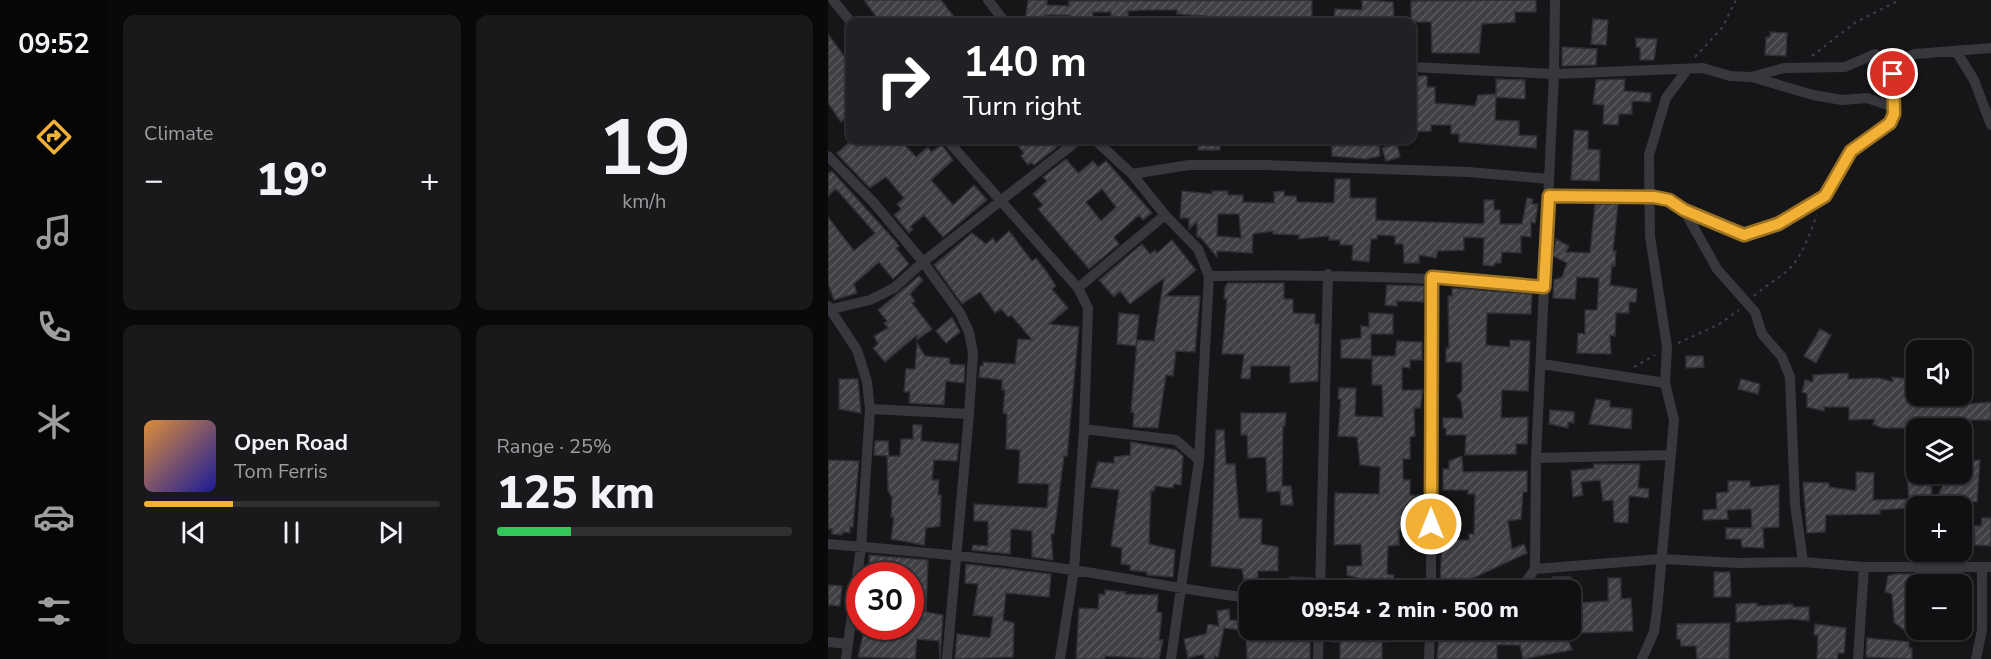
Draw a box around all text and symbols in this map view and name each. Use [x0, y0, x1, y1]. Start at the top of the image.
text: 09:52 [18, 26, 90, 63]
text: 140 m [963, 34, 1087, 91]
icon: right [864, 42, 942, 120]
pin [1867, 48, 1918, 99]
icon: arrive [1876, 57, 1909, 90]
text: Turn right [963, 88, 1081, 125]
text: 19 [597, 95, 691, 202]
icon: directions [33, 116, 75, 158]
text: Climate [144, 120, 213, 147]
text: 19° [256, 150, 327, 211]
text: − [144, 158, 164, 203]
text: + [420, 158, 440, 203]
text: km/h [622, 188, 666, 215]
icon: music [33, 211, 75, 253]
icon: phone [33, 306, 75, 348]
map controls [1906, 340, 1972, 640]
button: sound [1906, 340, 1972, 406]
icon: climate [33, 401, 75, 443]
button: layers [1906, 418, 1972, 484]
text: Open Road [234, 428, 348, 458]
text: Range · 25% [497, 433, 612, 460]
text: Tom Ferris [234, 458, 328, 485]
text: 125 km [497, 463, 655, 524]
position arrow [1399, 492, 1463, 556]
icon: car [33, 496, 75, 538]
button: + [1906, 496, 1972, 562]
icon: previous [177, 516, 210, 549]
icon: pause [275, 516, 308, 549]
icon: next [374, 516, 407, 549]
speed limit sign: 30 [846, 562, 924, 640]
button: − [1906, 574, 1972, 640]
icon: filters [33, 590, 75, 632]
text: 09:54 · 2 min · 500 m [1301, 595, 1519, 625]

